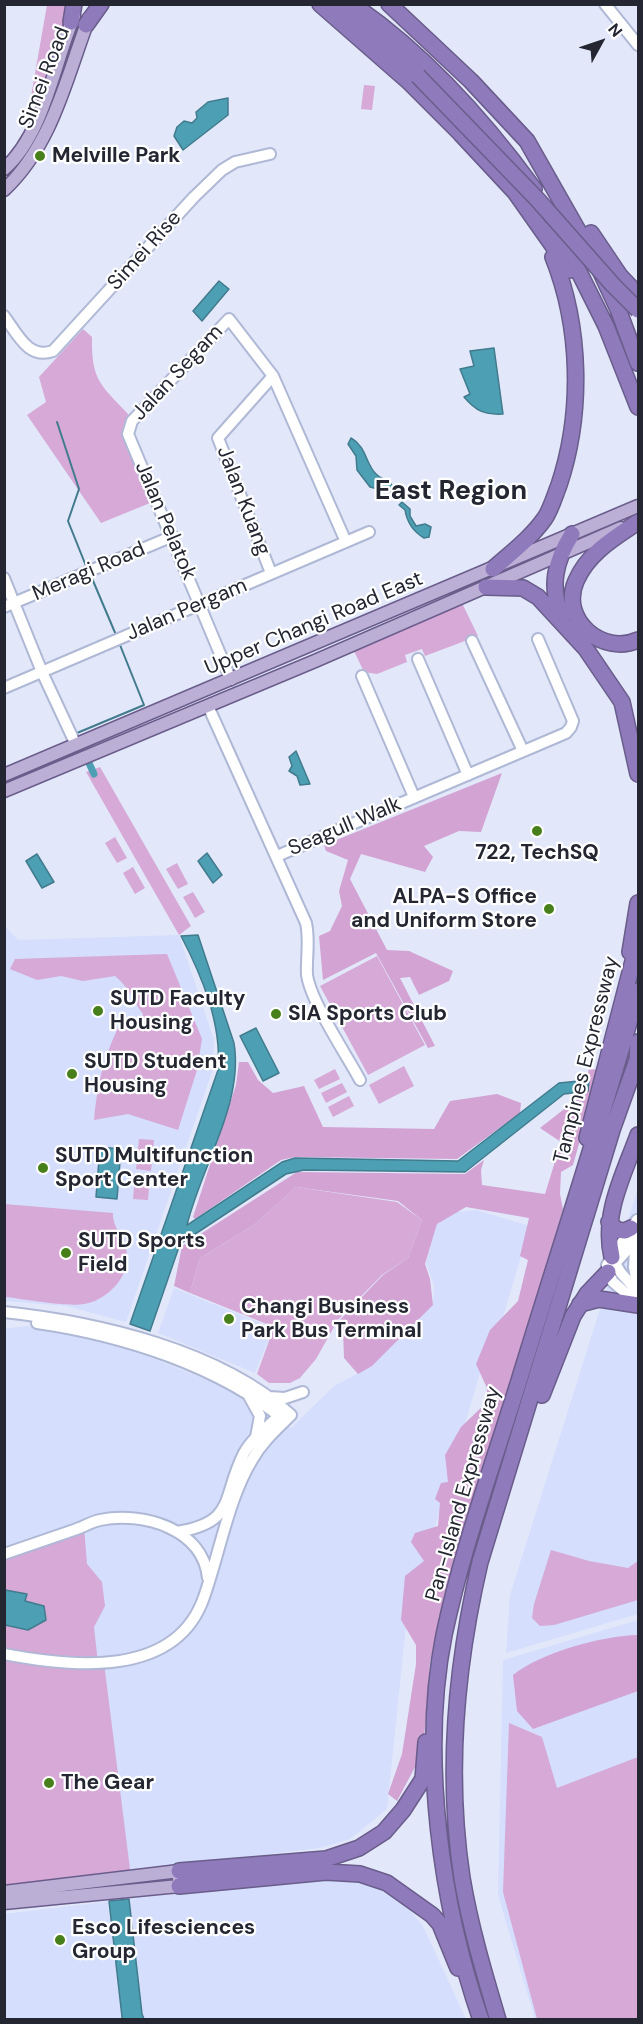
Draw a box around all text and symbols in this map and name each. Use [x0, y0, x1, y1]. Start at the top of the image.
north arrow [571, 12, 631, 72]
text: N [603, 19, 627, 41]
street label: Simei Road [14, 23, 76, 133]
place label: Melville Park [52, 143, 180, 169]
marker: Melville Park [33, 149, 47, 163]
street label: Simei Rise [103, 206, 187, 296]
street label: Jalan Segam [127, 320, 229, 426]
street label: Jalan Kuang [211, 443, 275, 559]
street label: Jalan Pelatok [129, 458, 201, 584]
district label: East Region [375, 476, 527, 508]
street label: Meragi Road [29, 537, 149, 607]
street label: Upper Changi Road East [201, 567, 427, 681]
street label: Jalan Pergam [123, 573, 251, 647]
street label: Seagull Walk [285, 792, 405, 862]
marker: 722, TechSQ [530, 824, 544, 838]
place label: 722, TechSQ [475, 840, 599, 866]
place label: ALPA-S Office and Uniform Store [351, 884, 537, 934]
marker: ALPA-S Office and Uniform Store [542, 902, 556, 916]
street label: Tampines Expressway [549, 954, 625, 1166]
place label: SUTD Faculty Housing [110, 986, 246, 1036]
place label: SIA Sports Club [288, 1001, 447, 1027]
marker: SUTD Faculty Housing [91, 1004, 105, 1018]
marker: SIA Sports Club [269, 1007, 283, 1021]
place label: SUTD Student Housing [84, 1049, 227, 1099]
marker: SUTD Student Housing [65, 1067, 79, 1081]
place label: SUTD Multifunction Sport Center [55, 1143, 253, 1193]
marker: SUTD Multifunction Sport Center [36, 1161, 50, 1175]
place label: SUTD Sports Field [78, 1228, 205, 1278]
marker: SUTD Sports Field [59, 1246, 73, 1260]
place label: Changi Business Park Bus Terminal [241, 1294, 422, 1344]
marker: Changi Business Park Bus Terminal [222, 1312, 236, 1326]
street label: Pan-Island Expressway [421, 1383, 507, 1605]
place label: The Gear [61, 1770, 154, 1796]
marker: The Gear [42, 1776, 56, 1790]
place label: Esco Lifesciences Group [72, 1915, 255, 1965]
marker: Esco Lifesciences Group [53, 1933, 67, 1947]

